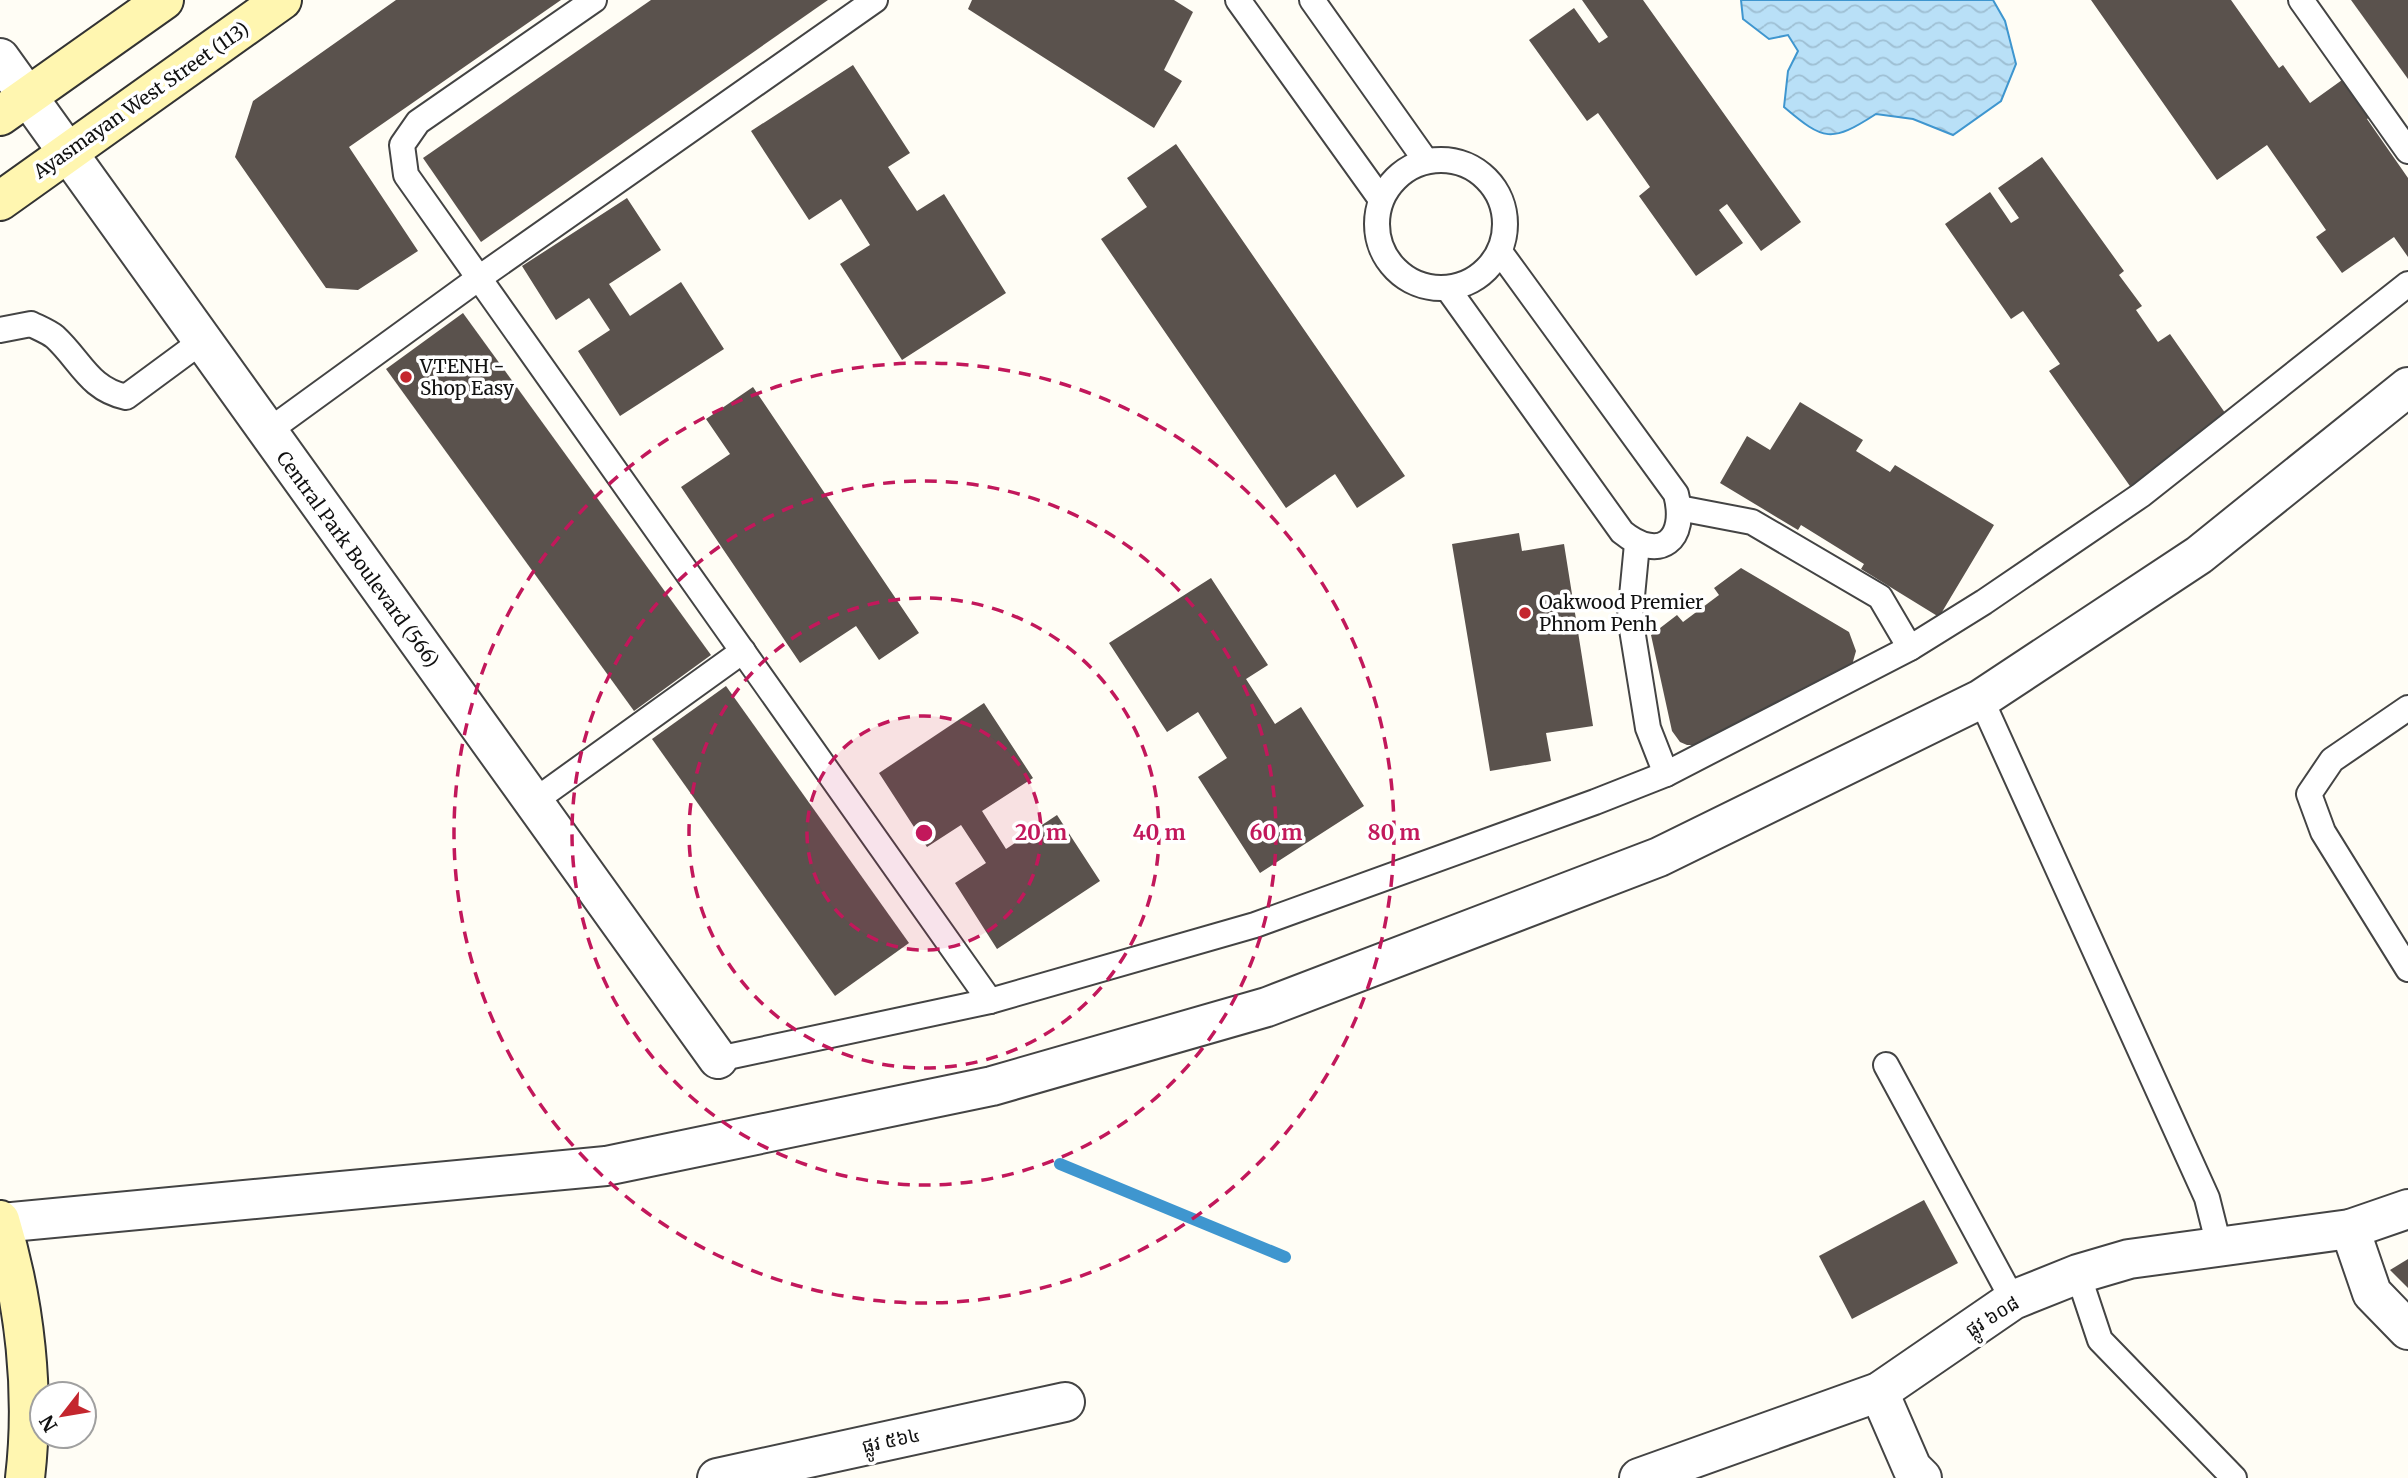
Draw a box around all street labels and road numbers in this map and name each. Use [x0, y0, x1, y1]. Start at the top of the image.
street label: Ayasmayan West Street (113) [28, 16, 253, 184]
street label: Central Park Boulevard (566) [272, 446, 444, 672]
street label: ផ្លូវ ៦០៨ [1961, 1290, 2026, 1347]
street label: ផ្លូវ ៥៦៤ [860, 1422, 924, 1463]

